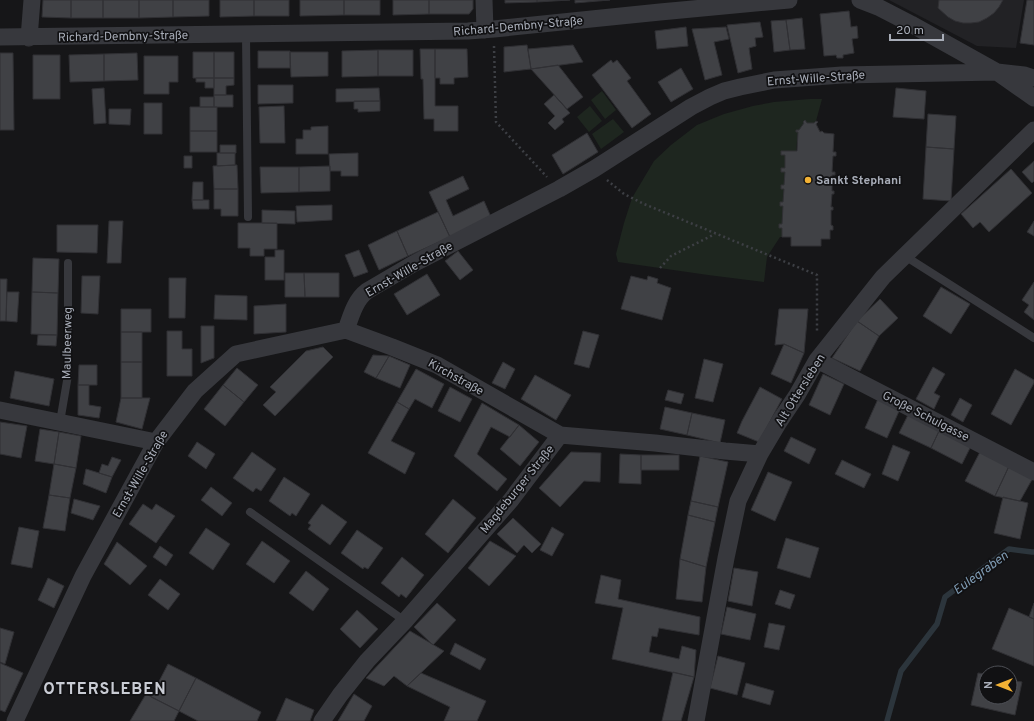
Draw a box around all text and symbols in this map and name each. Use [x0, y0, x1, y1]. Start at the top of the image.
street label: Richard-Dembny-Straße [453, 13, 584, 41]
scale bar [890, 16, 943, 42]
text: 20 m [896, 23, 924, 39]
street label: Richard-Dembny-Straße [58, 28, 188, 46]
street label: Ernst-Wille-Straße [767, 68, 866, 90]
place label: Sankt Stephani [816, 173, 901, 189]
marker: Sankt Stephani [803, 175, 813, 185]
street label: Ernst-Wille-Straße [363, 238, 456, 301]
street label: Maulbeerweg [59, 307, 77, 379]
street label: Alt Ottersleben [772, 351, 830, 430]
street label: Kirchstraße [425, 356, 486, 400]
street label: Große Schulgasse [879, 388, 972, 446]
street label: Ernst-Wille-Straße [109, 428, 172, 521]
street label: Magdeburger Straße [477, 442, 558, 537]
water label: Eulegraben [951, 548, 1012, 599]
north arrow [978, 665, 1018, 705]
district label: OTTERSLEBEN [43, 680, 167, 700]
text: N [982, 681, 996, 689]

